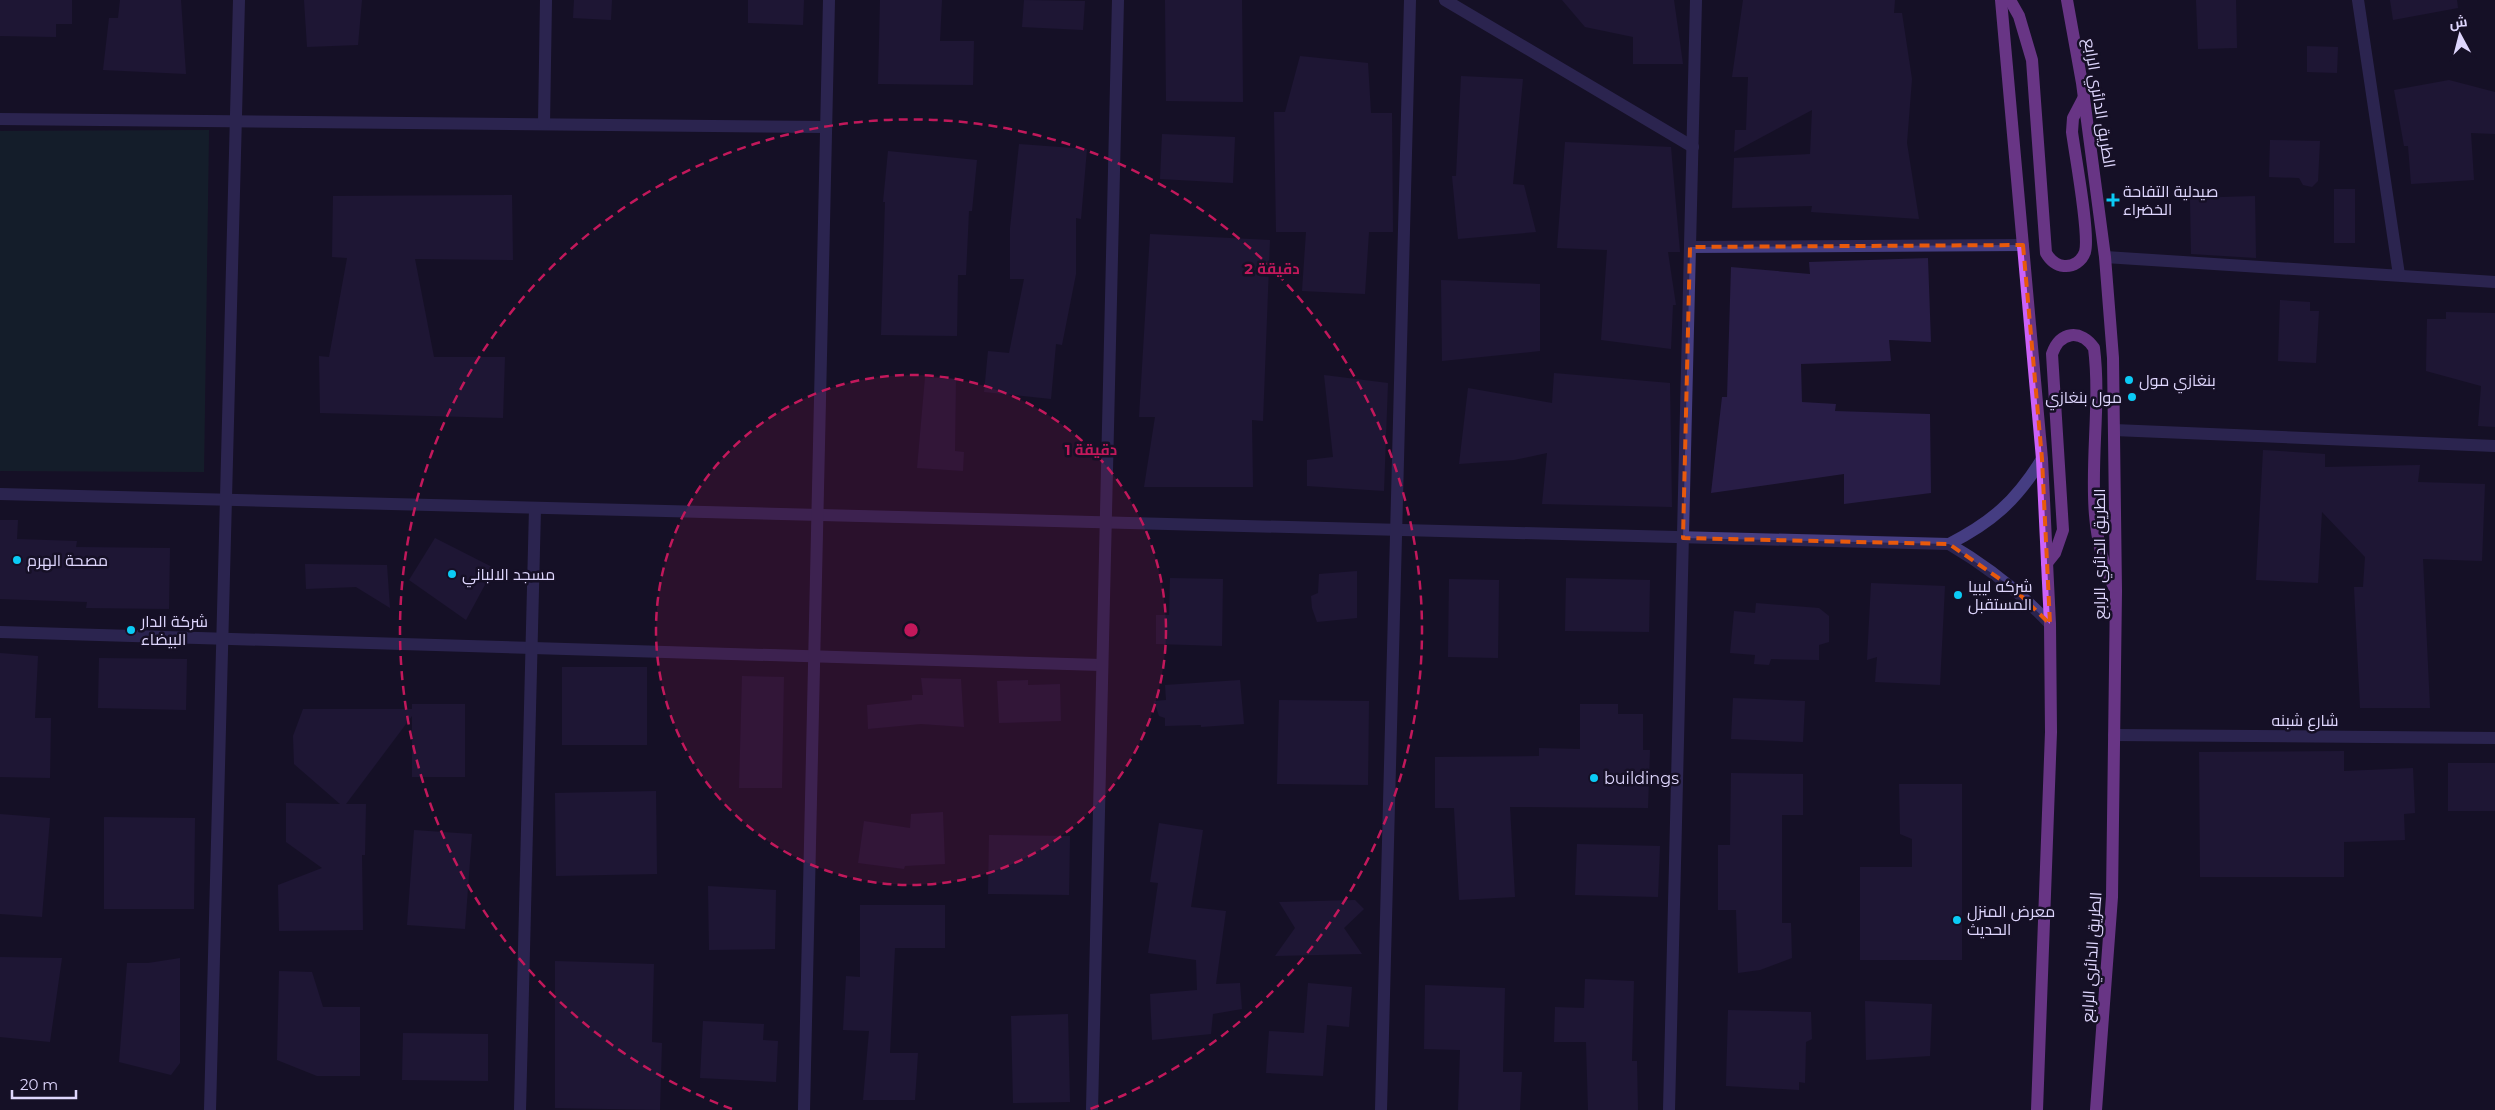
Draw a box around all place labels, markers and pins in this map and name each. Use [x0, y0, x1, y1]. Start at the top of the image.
place label: صيدلية التفاحة الخضراء [2123, 182, 2218, 219]
marker: صيدلية التفاحة الخضراء [2107, 194, 2119, 206]
place label: بنغازي مول [2139, 371, 2216, 394]
marker: بنغازي مول [2123, 374, 2135, 386]
place label: مول بنغازي [2045, 388, 2122, 411]
marker: مول بنغازي [2126, 391, 2138, 403]
place label: مصحة الهرم [27, 551, 108, 572]
marker: مصحة الهرم [11, 554, 23, 566]
place label: مسجد الالباني [462, 565, 555, 588]
marker: مسجد الالباني [446, 568, 458, 580]
place label: شركه ليبيا المستقبل [1968, 577, 2032, 615]
marker: شركه ليبيا المستقبل [1952, 589, 1964, 601]
place label: شركة الدار البيضاء [140, 612, 208, 649]
centre of rings [902, 621, 920, 639]
marker: شركة الدار البيضاء [125, 624, 137, 636]
place label: buildings [1604, 769, 1679, 788]
marker: buildings [1588, 772, 1600, 784]
place label: معرض المنزل الحديث [1967, 902, 2055, 939]
marker: معرض المنزل الحديث [1951, 914, 1963, 926]

